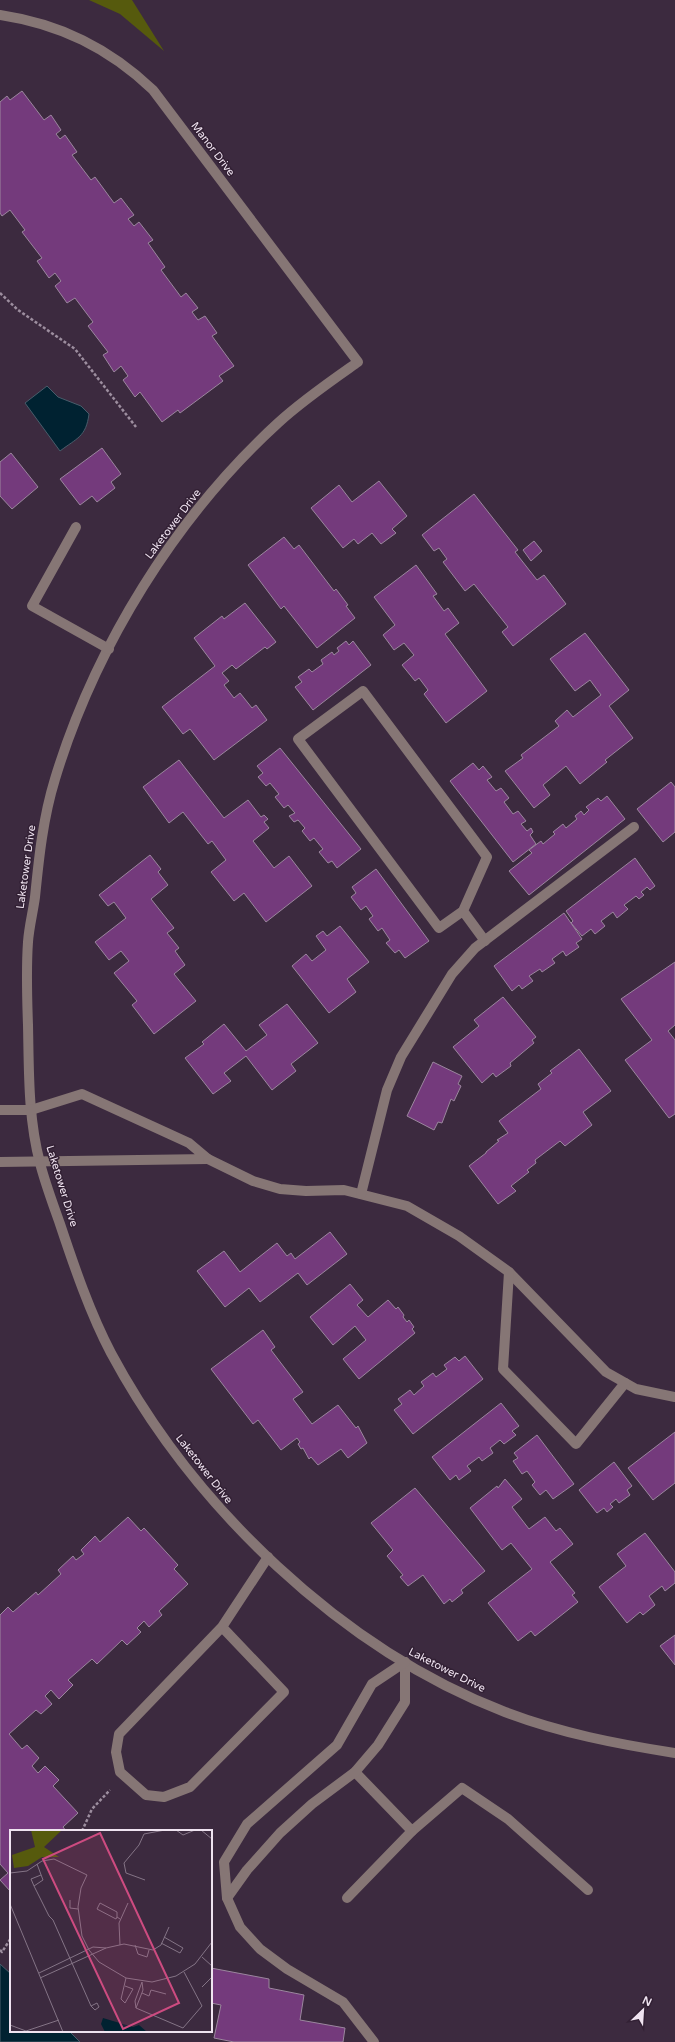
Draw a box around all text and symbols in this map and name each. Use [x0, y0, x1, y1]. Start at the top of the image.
street label: Manor Drive [188, 119, 238, 179]
street label: Laketower Drive [142, 486, 204, 562]
street label: Laketower Drive [14, 824, 38, 910]
street label: Laketower Drive [43, 1144, 81, 1228]
street label: Laketower Drive [173, 1432, 235, 1506]
street label: Laketower Drive [406, 1645, 488, 1695]
inset map [10, 1830, 212, 2032]
north arrow [623, 1990, 663, 2030]
text: N [640, 1994, 654, 2009]

